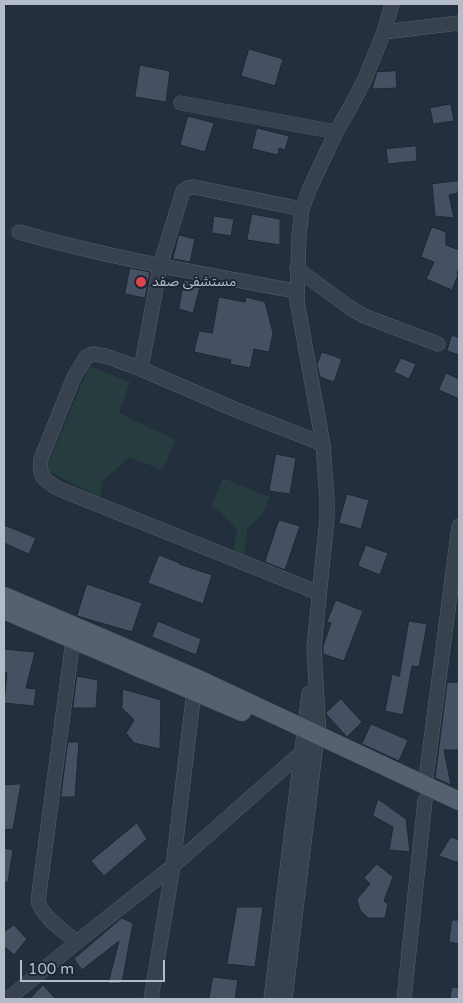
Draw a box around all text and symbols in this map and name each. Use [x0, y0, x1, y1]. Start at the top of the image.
place label: مستشفى صفد [152, 274, 236, 290]
marker: مستشفى صفد [134, 275, 148, 289]
scale bar [22, 950, 168, 982]
text: 100 m [28, 960, 74, 978]

